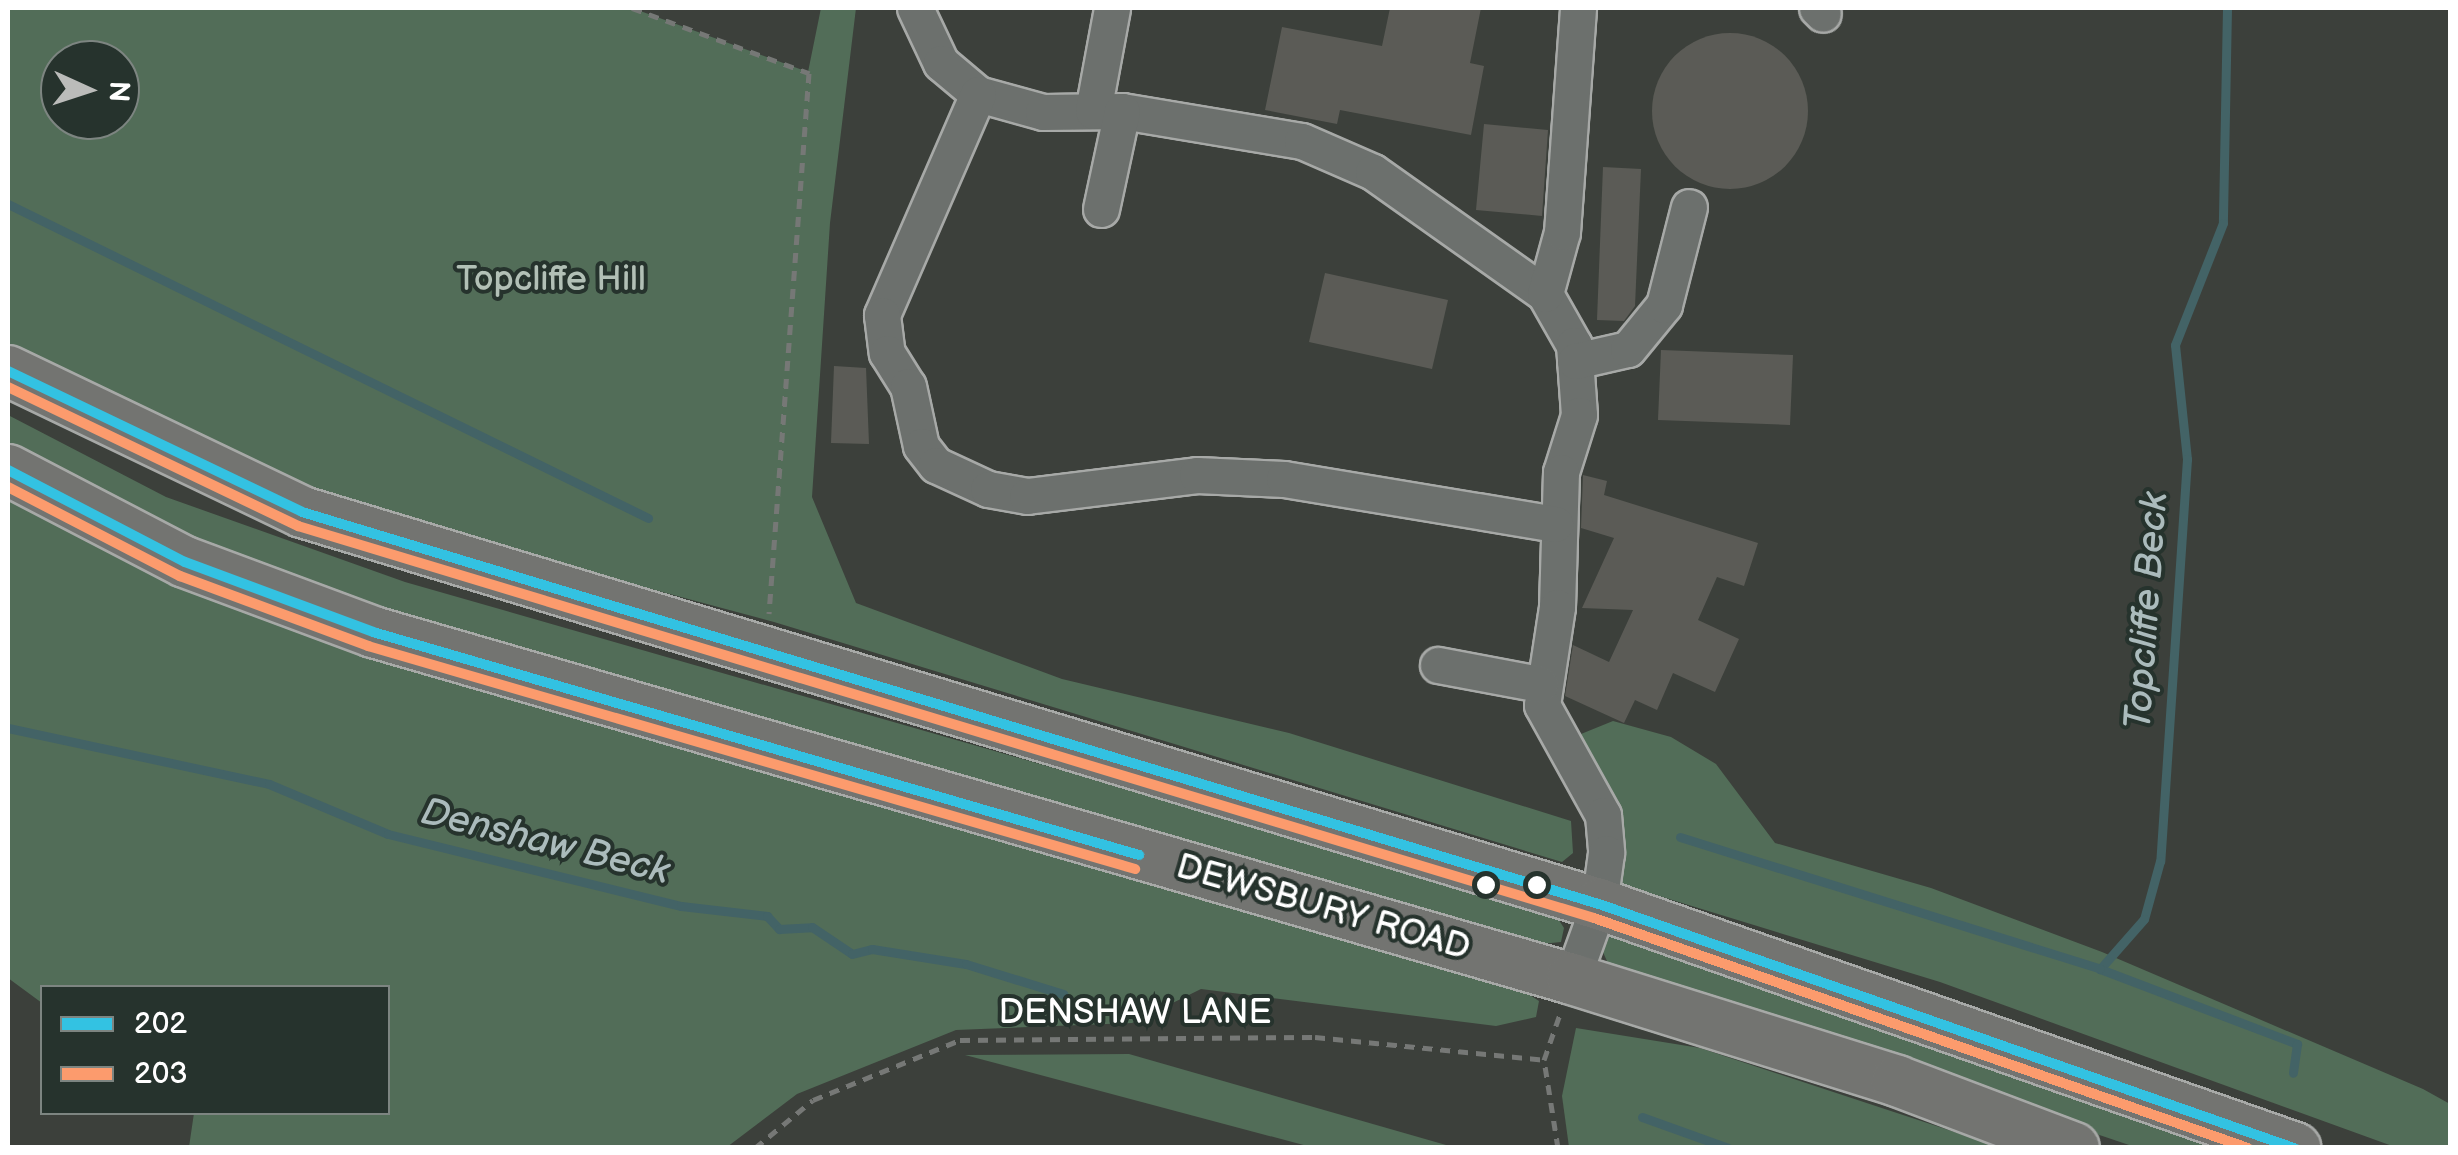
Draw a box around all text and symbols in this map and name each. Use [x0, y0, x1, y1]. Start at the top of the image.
north arrow [40, 40, 140, 140]
text: N [101, 80, 135, 103]
park label: Topcliffe Hill [456, 259, 646, 301]
water label: Topcliffe Beck [2116, 491, 2178, 731]
water label: Denshaw Beck [416, 789, 674, 895]
street label: DEWSBURY ROAD [1171, 846, 1475, 970]
unlabelled marker [1476, 875, 1496, 895]
unlabelled marker [1527, 875, 1547, 895]
legend [40, 985, 390, 1115]
street label: DENSHAW LANE [998, 992, 1272, 1034]
text: 202 [134, 1006, 187, 1042]
text: 203 [134, 1056, 188, 1092]

